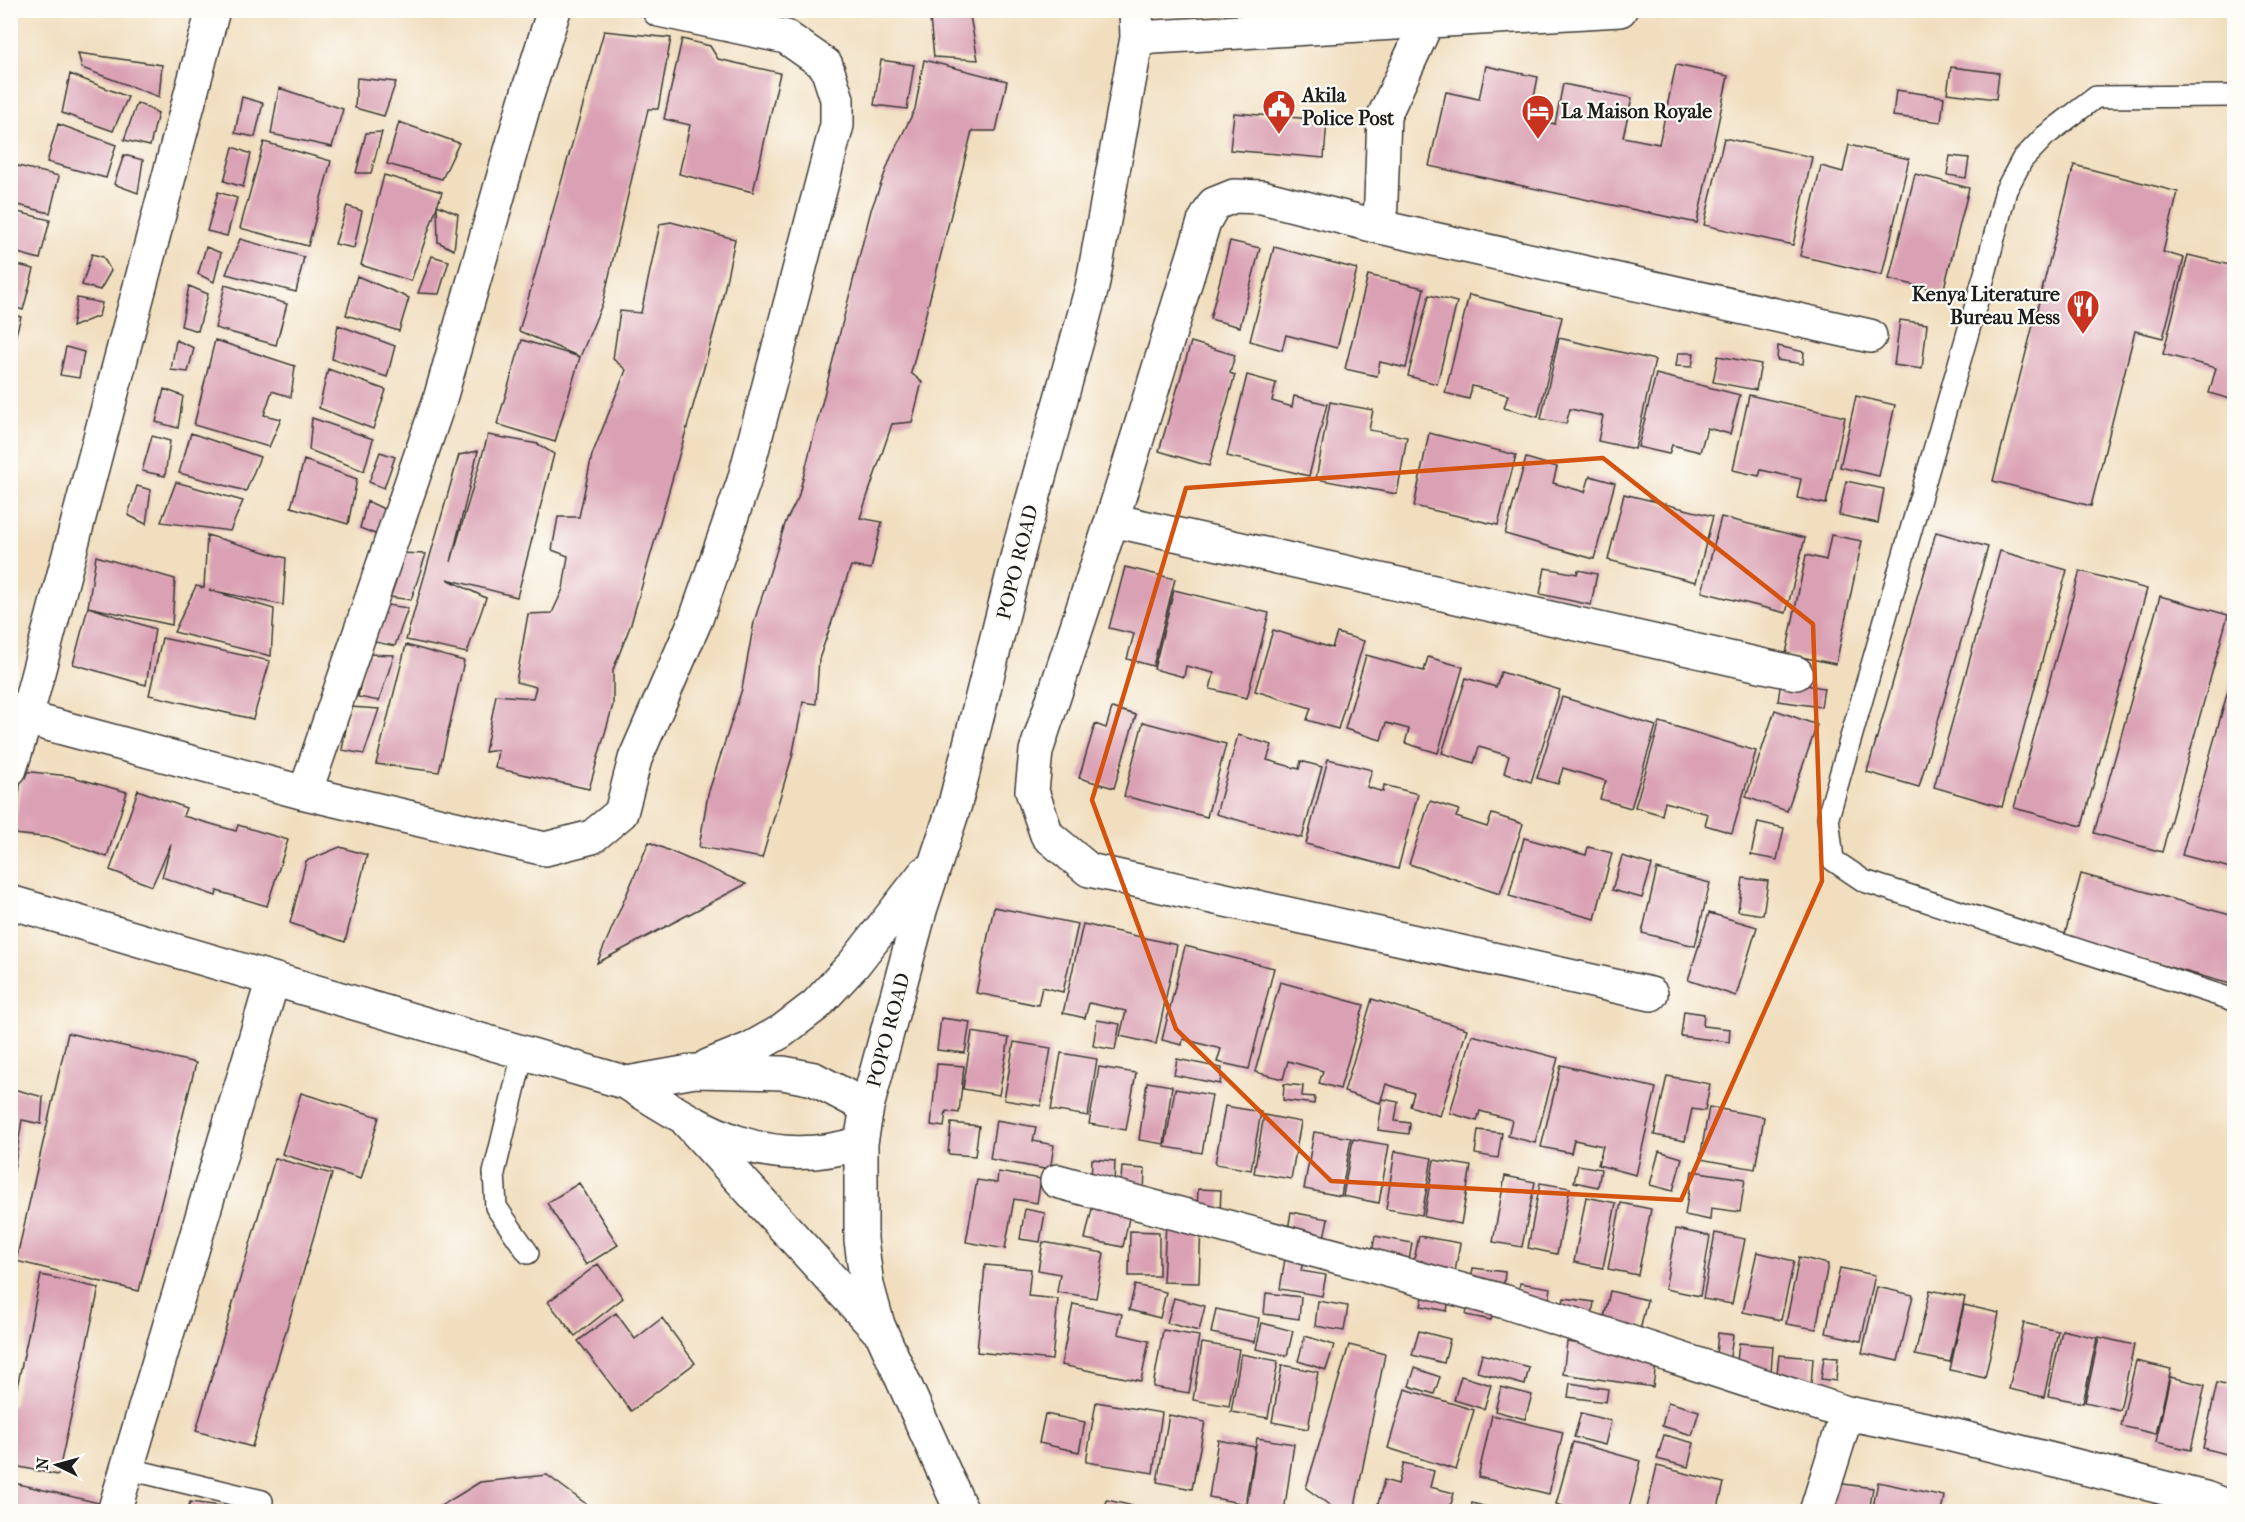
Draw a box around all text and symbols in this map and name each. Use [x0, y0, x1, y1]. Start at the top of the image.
place label: Akila Police Post [1300, 84, 1395, 130]
public building icon: Akila Police Post [1261, 88, 1297, 135]
hotel icon: La Maison Royale [1520, 93, 1556, 140]
place label: La Maison Royale [1561, 100, 1712, 123]
place label: Kenya Literature Bureau Mess [1912, 283, 2061, 329]
restaurant icon: Kenya Literature Bureau Mess [2065, 288, 2101, 335]
street label: POPO ROAD [992, 502, 1043, 622]
street label: POPO ROAD [862, 970, 915, 1090]
north arrow [27, 1435, 87, 1495]
text: N [33, 1456, 53, 1471]

